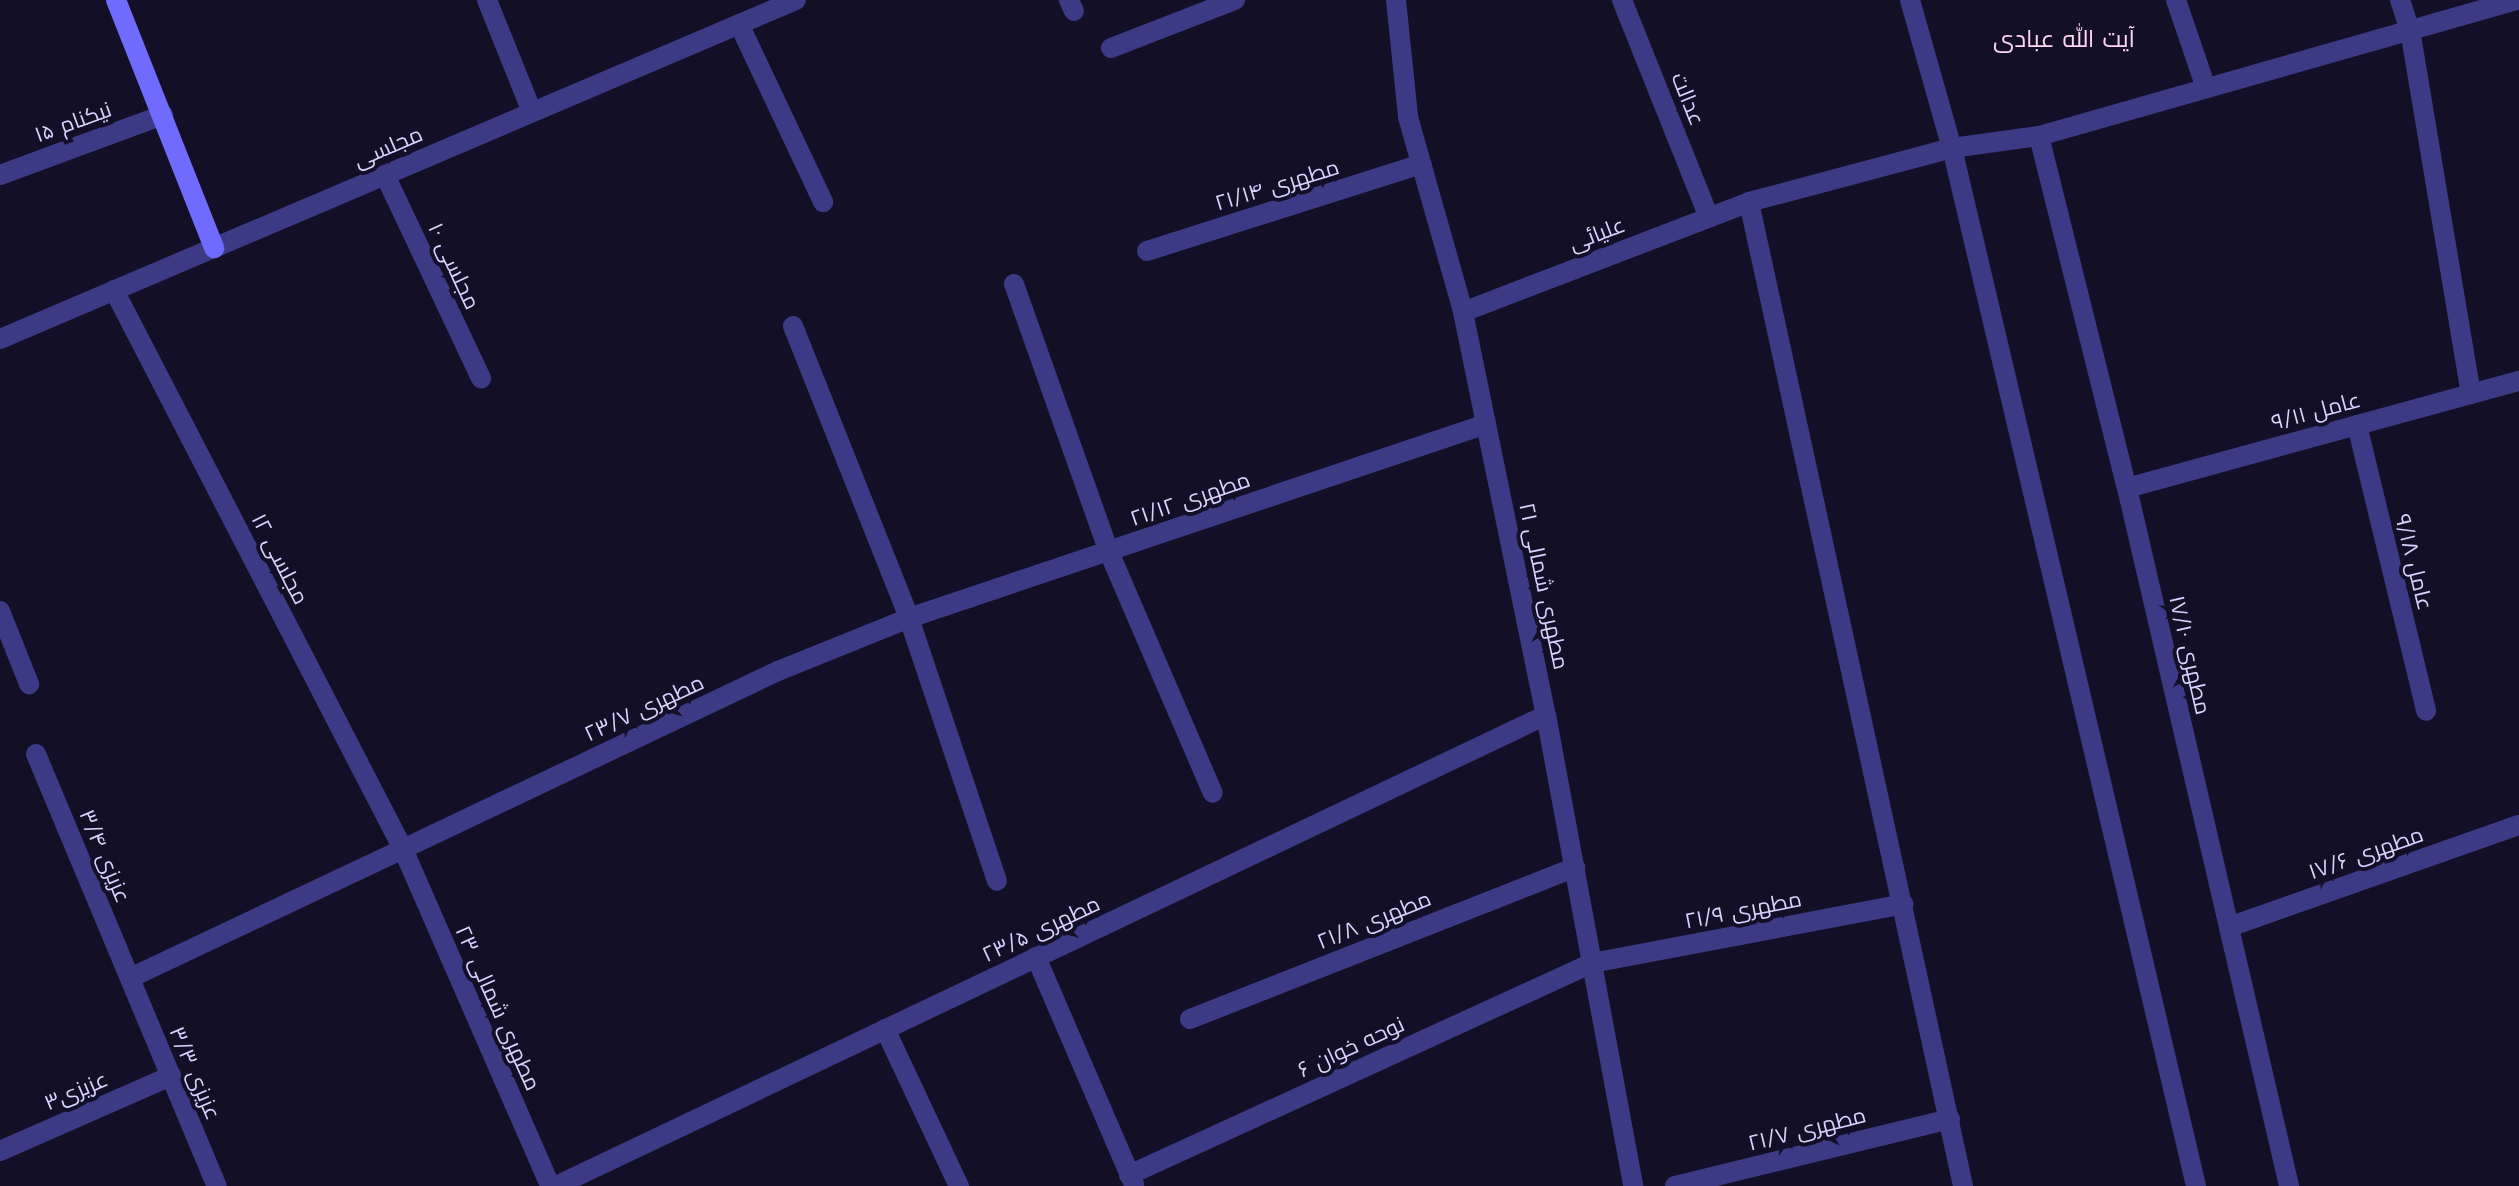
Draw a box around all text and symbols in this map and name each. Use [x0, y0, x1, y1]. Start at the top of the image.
district label: آیت الله عبادی [1993, 26, 2135, 54]
street label: عدالت [1666, 69, 1710, 129]
street label: نیکنام ۱۵ [31, 96, 115, 148]
street label: مجلسی [349, 121, 427, 173]
street label: مطهری ۲۱/۱۴ [1212, 154, 1342, 216]
street label: علیائی [1565, 211, 1629, 257]
street label: مجلسی ۱۰ [423, 219, 485, 313]
street label: عامل ۹/۱۱ [2269, 386, 2363, 436]
street label: مطهری ۲۱/۱۲ [1126, 466, 1254, 532]
street label: مطهری شمالی ۲۱ [1513, 500, 1575, 672]
street label: مجلسی ۱۲ [246, 509, 314, 609]
street label: عامل ۹/۱۸ [2389, 511, 2439, 613]
street label: مطهری ۱۷/۱۰ [2163, 593, 2217, 717]
street label: مطهری ۲۳/۷ [580, 669, 708, 747]
street label: عزیزی ۳/۴ [74, 806, 136, 906]
street label: مطهری ۱۷/۶ [2305, 821, 2427, 885]
street label: مطهری ۲۱/۸ [1313, 885, 1435, 955]
street label: مطهری ۲۱/۹ [1682, 886, 1804, 934]
street label: مطهری ۲۳/۵ [978, 890, 1104, 968]
street label: مطهری شمالی ۲۳ [450, 921, 546, 1095]
street label: نوحه خوان ۶ [1294, 1011, 1408, 1083]
street label: عزیزی ۳/۳ [164, 1022, 226, 1124]
street label: عزیزی۳ [40, 1066, 112, 1116]
street label: مطهری ۲۱/۷ [1745, 1102, 1869, 1156]

